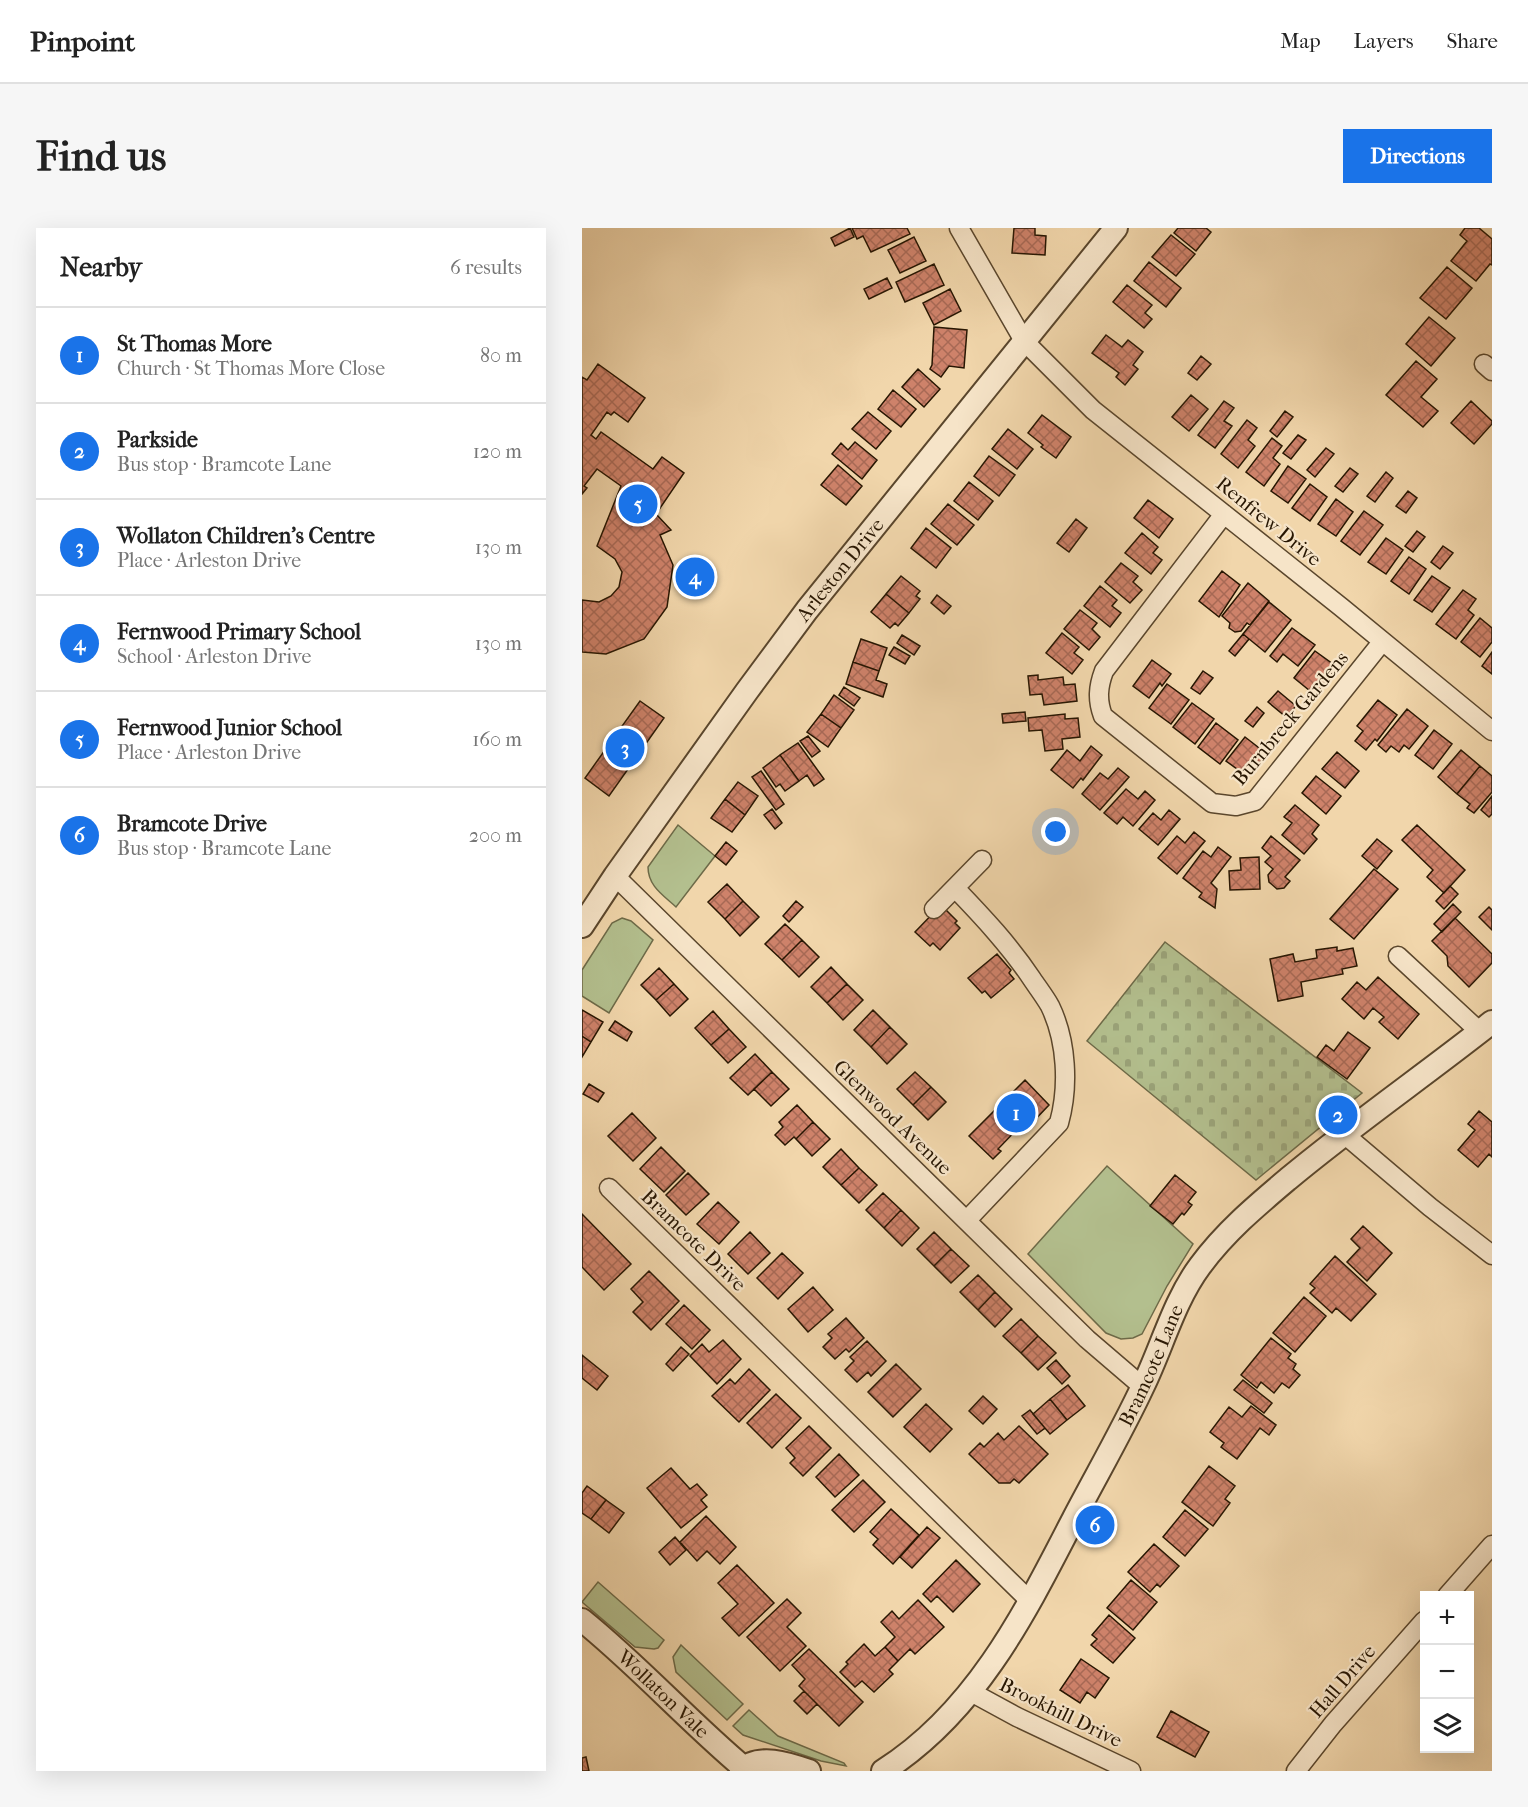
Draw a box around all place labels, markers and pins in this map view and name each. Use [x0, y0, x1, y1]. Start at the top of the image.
pin: 5 [618, 482, 658, 526]
pin: 4 [676, 554, 714, 600]
pin: 3 [606, 726, 645, 770]
pin: 1 [996, 1090, 1036, 1136]
pin: 2 [1318, 1092, 1358, 1138]
pin: 6 [1076, 1502, 1114, 1548]

